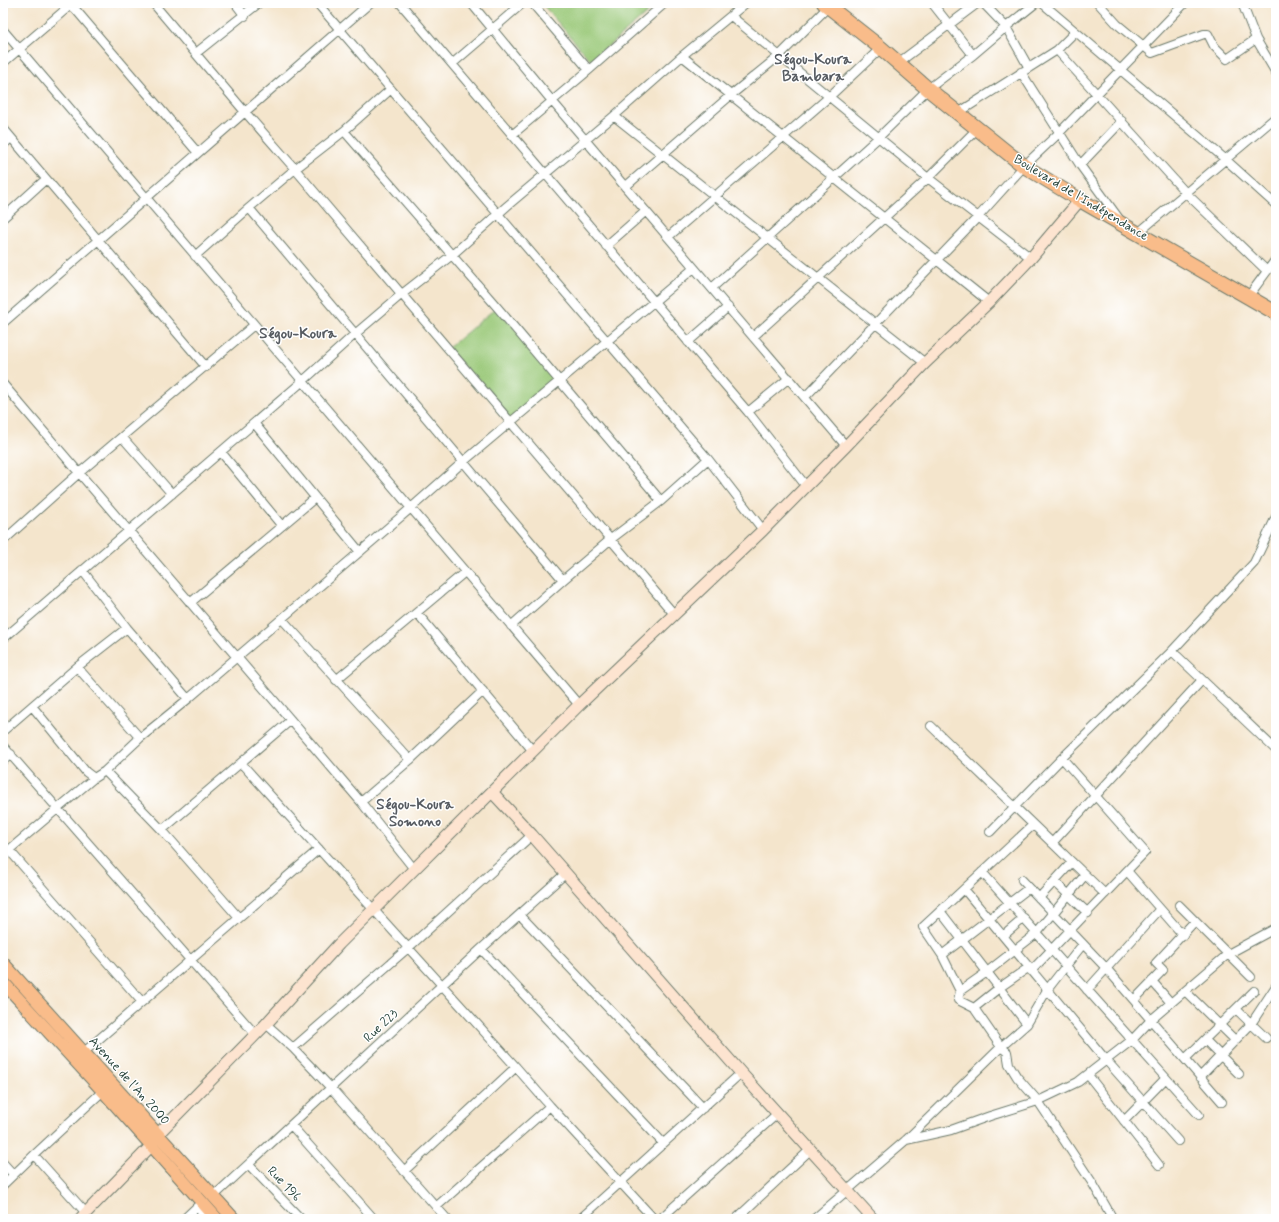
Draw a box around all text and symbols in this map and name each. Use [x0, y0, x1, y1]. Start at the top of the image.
district label: Ségou-Koura Bambara [774, 50, 853, 87]
street label: Boulevard de l'Indépendance [1011, 151, 1151, 245]
district label: Ségou-Koura [259, 324, 338, 345]
district label: Ségou-Koura Somono [376, 795, 455, 832]
street label: Rue 223 [360, 1005, 402, 1046]
street label: Avenue de l'An 2000 [85, 1033, 173, 1129]
street label: Rue 196 [263, 1163, 305, 1205]

